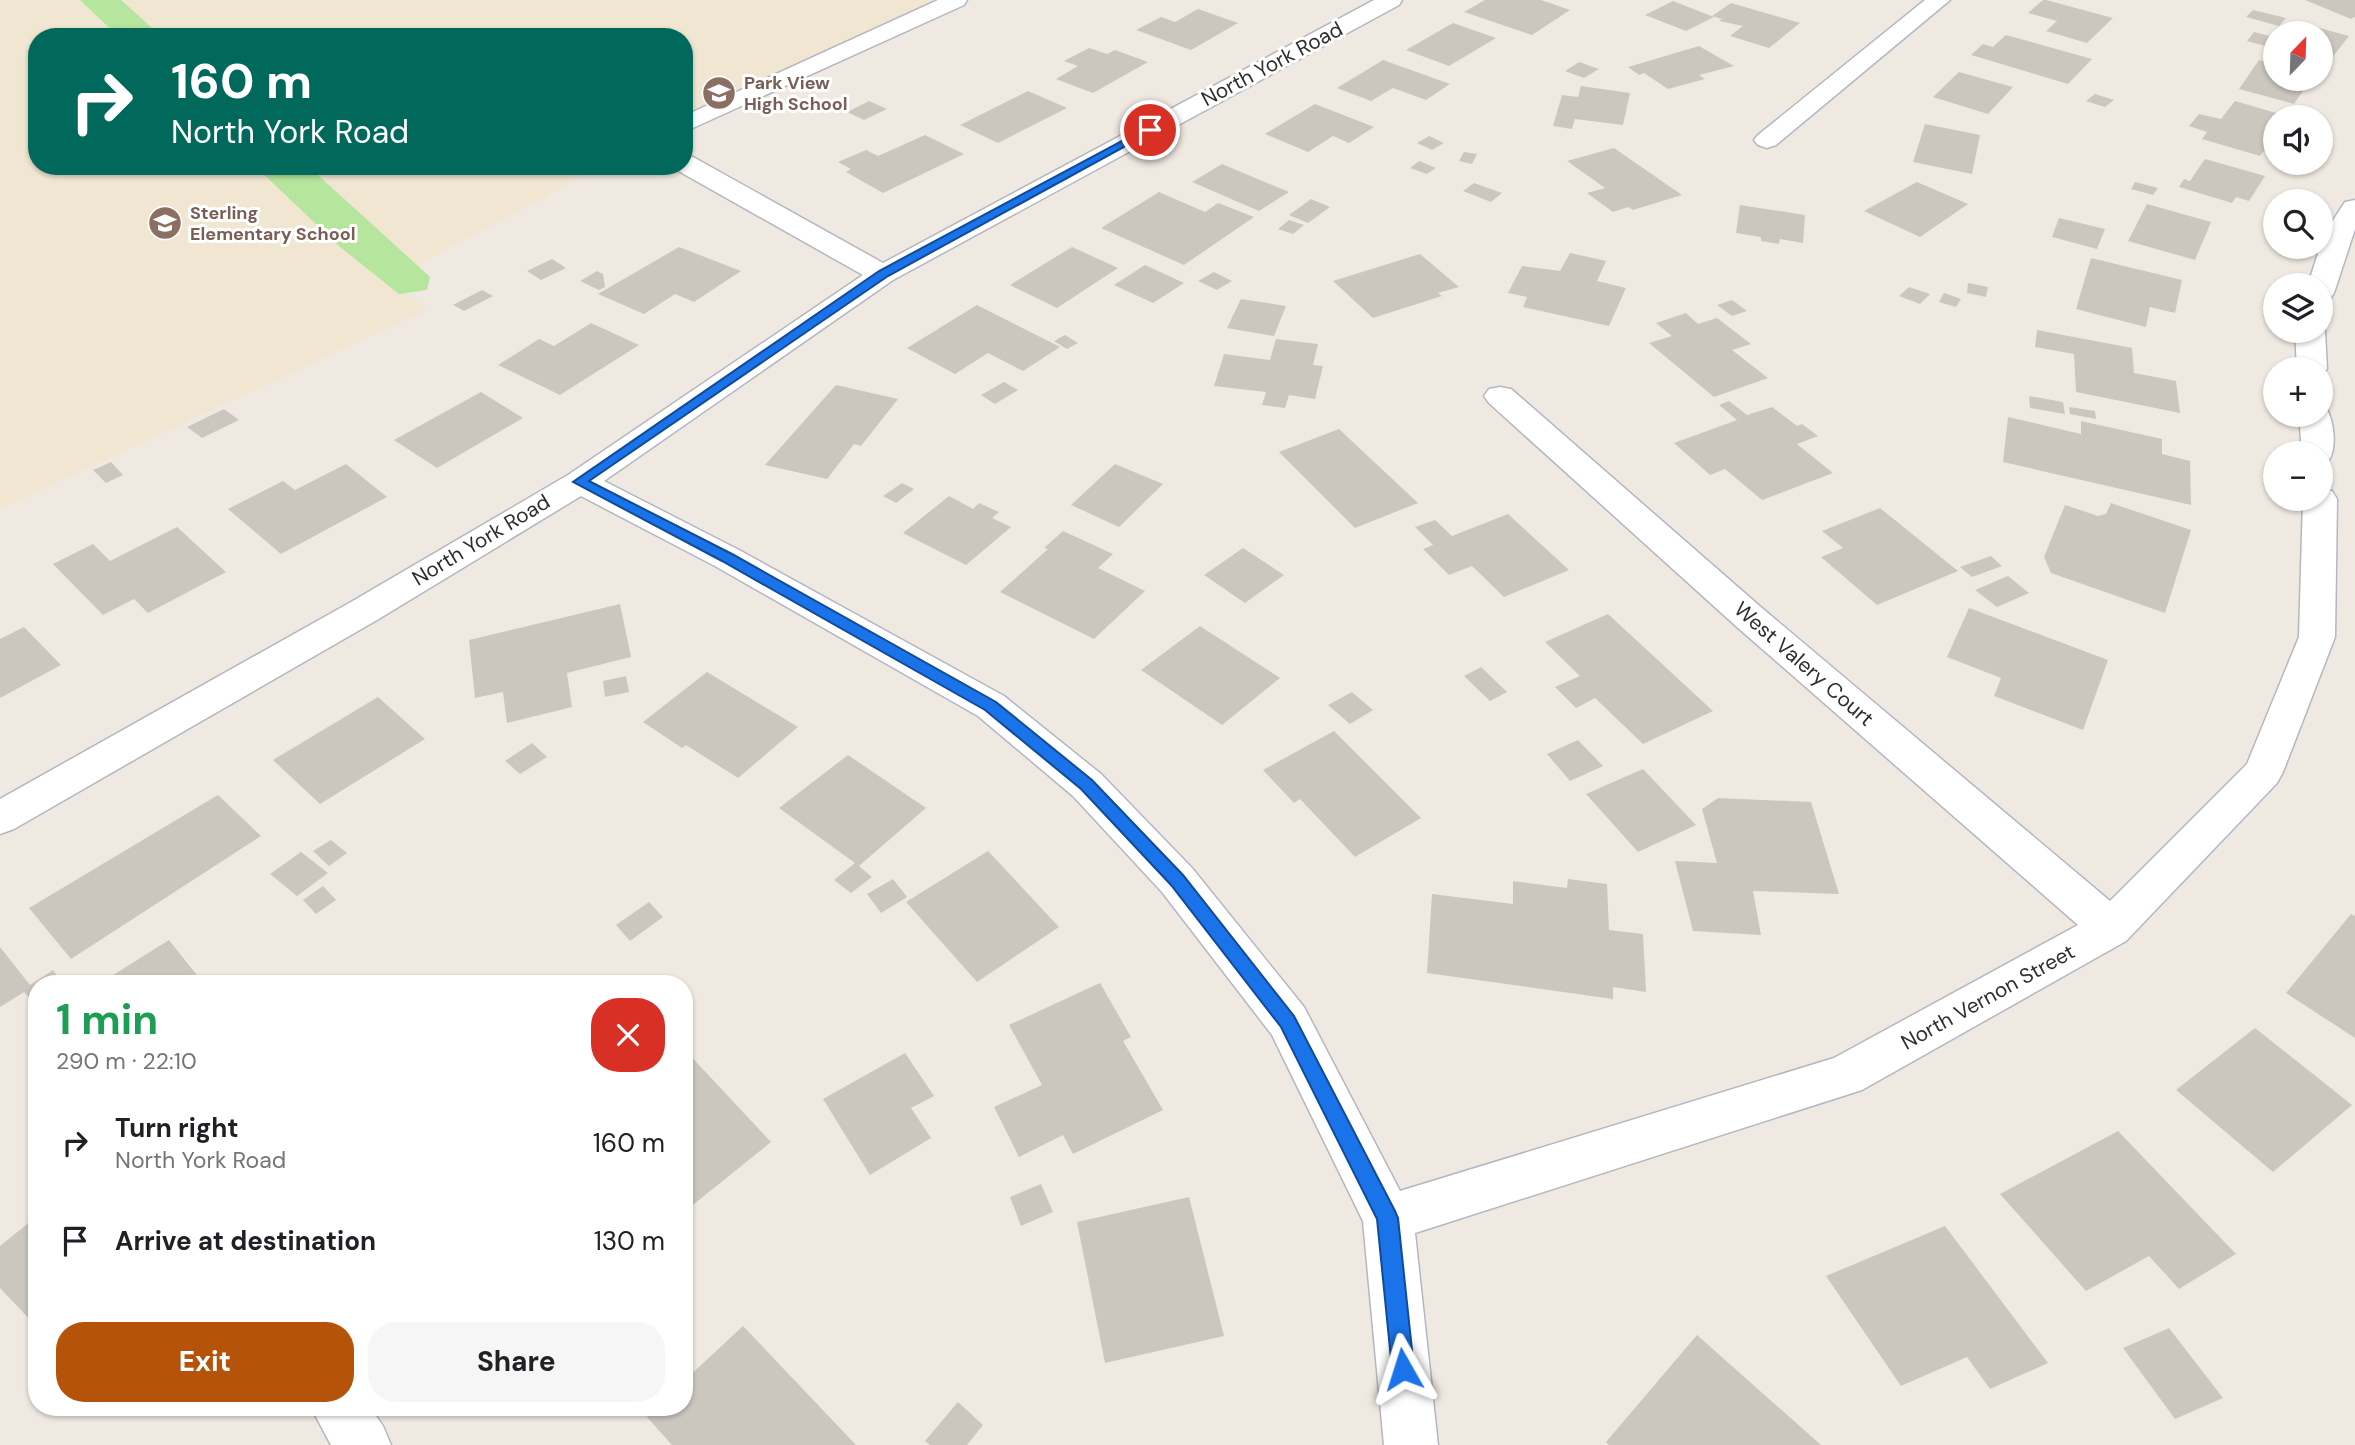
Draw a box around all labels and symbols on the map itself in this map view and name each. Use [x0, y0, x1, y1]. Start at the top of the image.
street label: North York Road [1196, 15, 1348, 113]
north arrow [2263, 21, 2333, 91]
place label: Park View High School [744, 71, 848, 116]
school or university icon: Park View High School [700, 74, 738, 112]
pin [1120, 100, 1180, 160]
place label: Sterling Elementary School [190, 201, 356, 246]
school or university icon: Sterling Elementary School [146, 204, 184, 242]
street label: North York Road [407, 488, 555, 592]
street label: West Valery Court [1728, 596, 1880, 732]
street label: North Vernon Street [1896, 938, 2080, 1056]
position arrow [1366, 1332, 1440, 1406]

